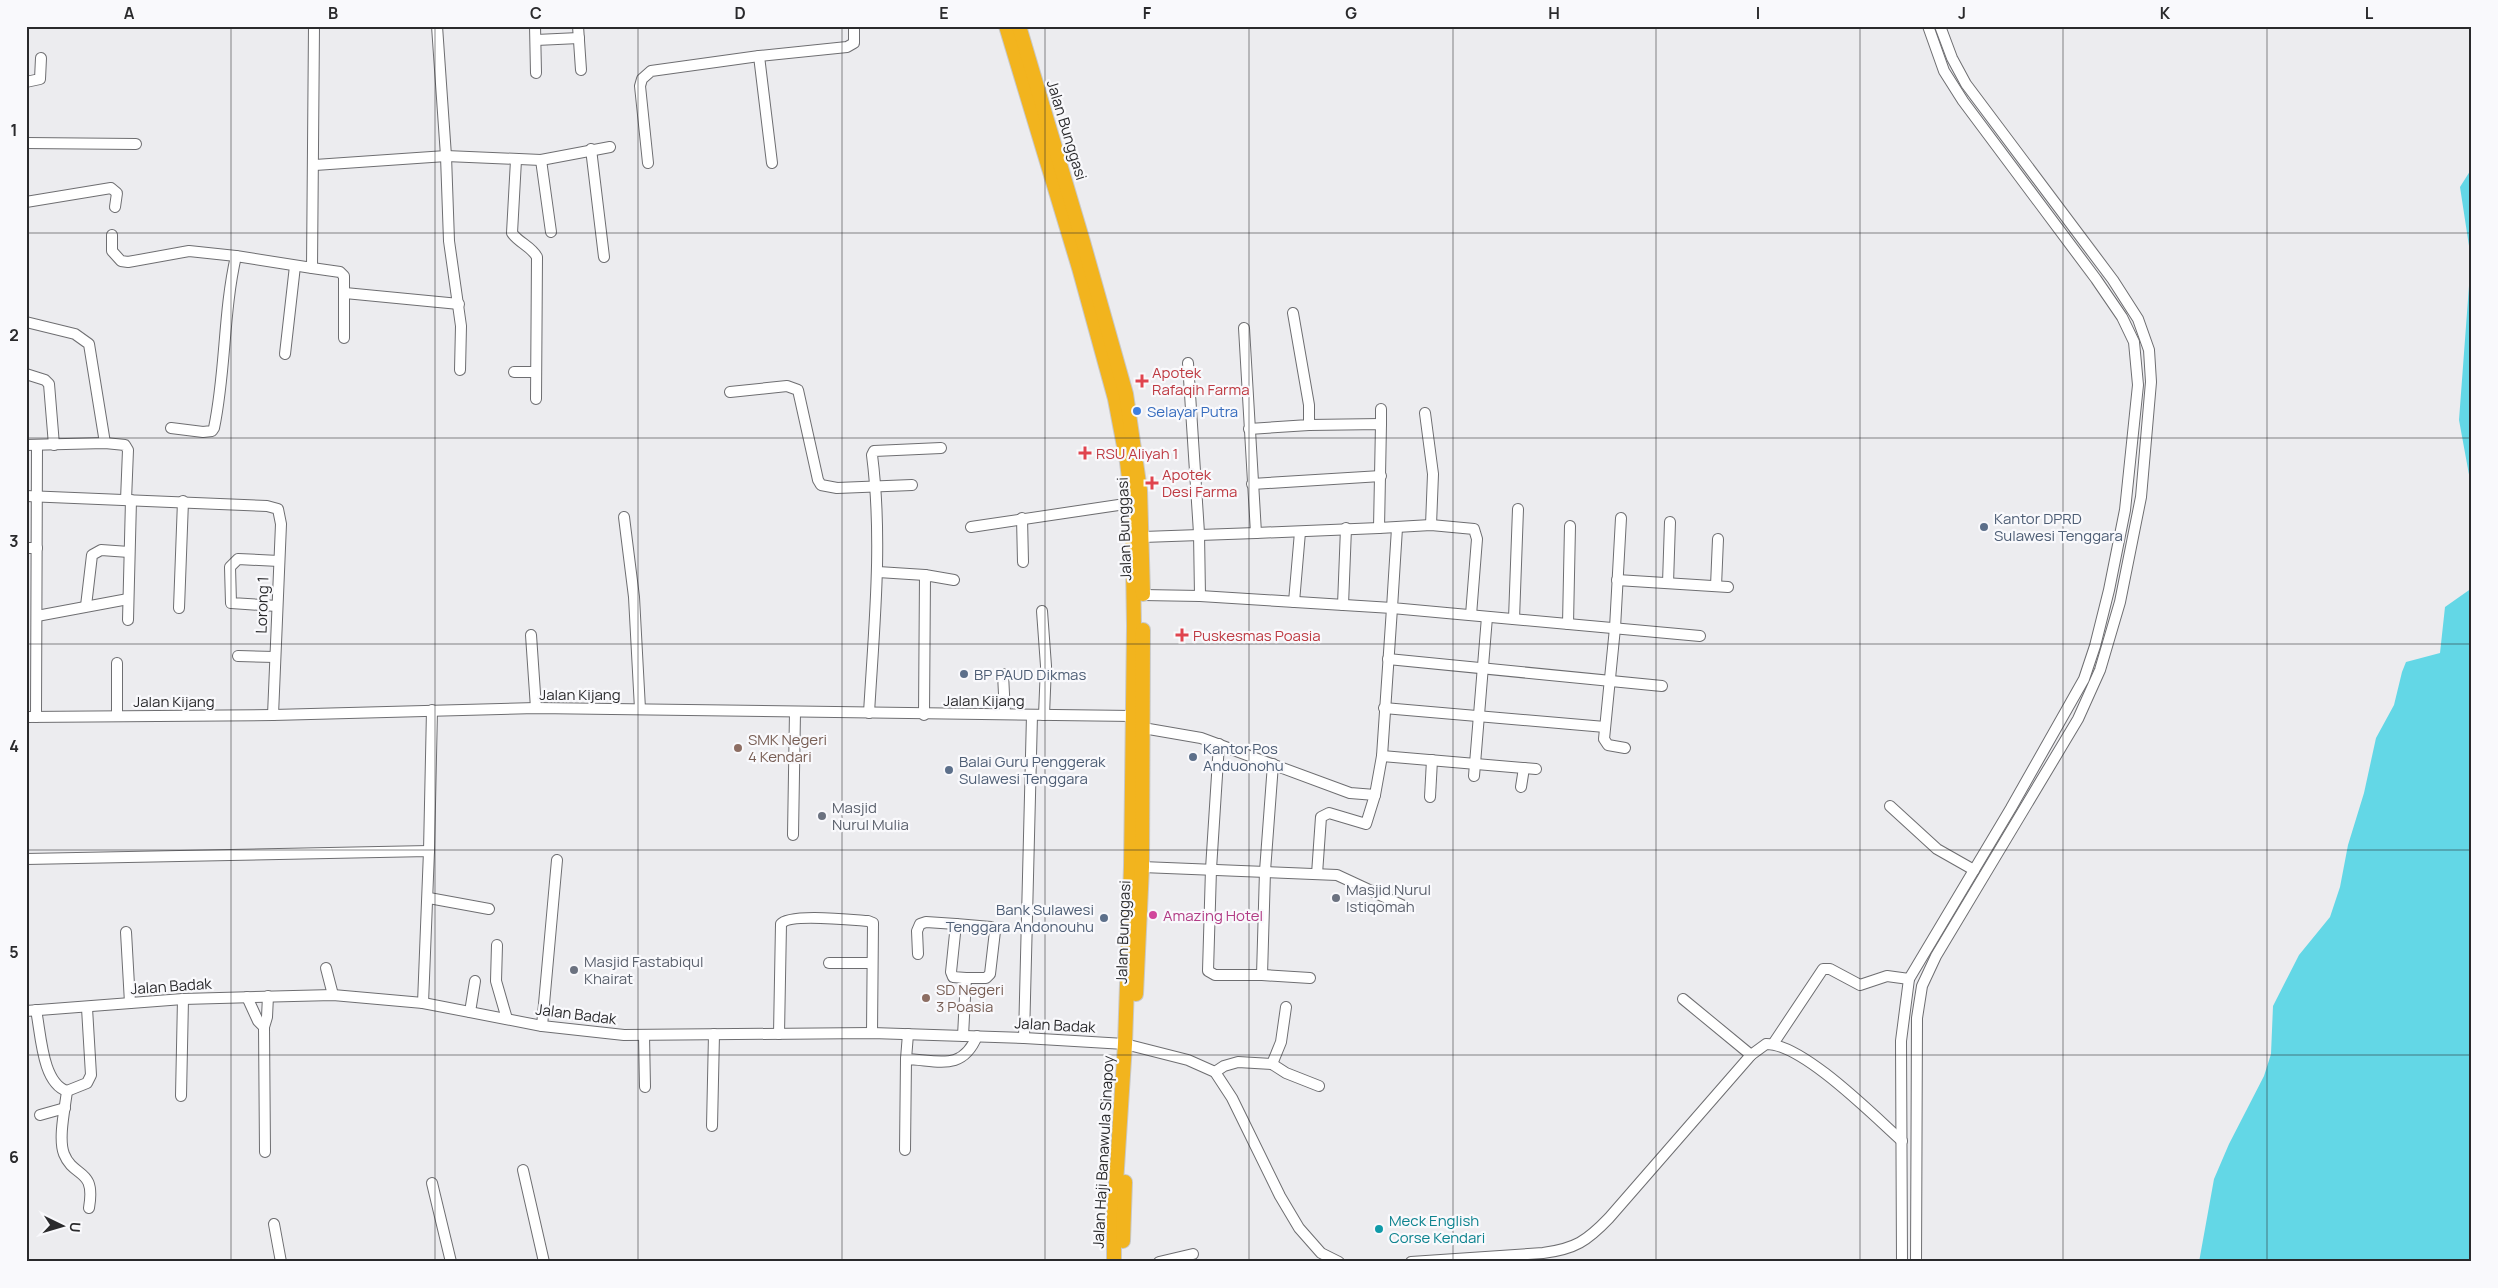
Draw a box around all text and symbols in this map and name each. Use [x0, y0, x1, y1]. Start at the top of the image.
text: A [124, 2, 135, 24]
text: B [328, 2, 338, 24]
text: C [530, 2, 542, 24]
text: D [734, 2, 746, 24]
text: E [939, 2, 949, 24]
text: F [1143, 2, 1152, 24]
text: G [1345, 2, 1357, 24]
text: H [1548, 2, 1560, 24]
text: I [1756, 2, 1760, 24]
text: J [1958, 2, 1966, 24]
text: K [2160, 2, 2171, 24]
text: L [2365, 2, 2374, 24]
street label: Jalan Bunggasi [1042, 77, 1092, 183]
text: 1 [10, 119, 18, 141]
text: 2 [9, 324, 19, 346]
place label: Apotek Rafaqih Farma [1152, 362, 1250, 400]
marker: Apotek Rafaqih Farma [1136, 375, 1148, 387]
place label: Selayar Putra [1147, 401, 1238, 422]
marker: Selayar Putra [1131, 405, 1143, 417]
place label: RSU Aliyah 1 [1096, 443, 1178, 464]
marker: RSU Aliyah 1 [1078, 446, 1092, 460]
place label: Apotek Desi Farma [1162, 464, 1237, 502]
street label: Jalan Bunggasi [1112, 477, 1136, 581]
marker: Apotek Desi Farma [1146, 477, 1158, 489]
place label: Kantor DPRD Sulawesi Tenggara [1994, 508, 2123, 546]
marker: Kantor DPRD Sulawesi Tenggara [1978, 521, 1990, 533]
text: 3 [9, 530, 19, 552]
street label: Lorong 1 [251, 576, 273, 634]
place label: Puskesmas Poasia [1193, 625, 1321, 646]
marker: Puskesmas Poasia [1175, 628, 1189, 642]
place label: BP PAUD Dikmas [974, 664, 1086, 685]
marker: BP PAUD Dikmas [958, 668, 970, 680]
street label: Jalan Kijang [539, 684, 621, 705]
street label: Jalan Kijang [943, 690, 1025, 711]
street label: Jalan Kijang [133, 691, 215, 712]
place label: SMK Negeri 4 Kendari [748, 729, 827, 767]
text: 4 [9, 735, 19, 757]
place label: Kantor Pos Anduonohu [1203, 738, 1284, 776]
marker: SMK Negeri 4 Kendari [732, 742, 744, 754]
place label: Balai Guru Penggerak Sulawesi Tenggara [959, 751, 1106, 789]
marker: Kantor Pos Anduonohu [1187, 751, 1199, 763]
marker: Balai Guru Penggerak Sulawesi Tenggara [943, 764, 955, 776]
place label: Masjid Nurul Mulia [832, 797, 909, 835]
marker: Masjid Nurul Mulia [816, 810, 828, 822]
place label: Masjid Nurul Istiqomah [1346, 879, 1431, 917]
street label: Jalan Bunggasi [1111, 880, 1135, 984]
marker: Masjid Nurul Istiqomah [1330, 892, 1342, 904]
place label: Bank Sulawesi Tenggara Andonouhu [946, 899, 1094, 937]
place label: Amazing Hotel [1163, 905, 1263, 926]
marker: Amazing Hotel [1147, 909, 1159, 921]
marker: Bank Sulawesi Tenggara Andonouhu [1098, 912, 1110, 924]
text: 5 [9, 941, 19, 963]
place label: Masjid Fastabiqul Khairat [584, 951, 703, 989]
marker: Masjid Fastabiqul Khairat [568, 964, 580, 976]
street label: Jalan Badak [130, 973, 213, 999]
place label: SD Negeri 3 Poasia [936, 979, 1004, 1017]
marker: SD Negeri 3 Poasia [920, 992, 932, 1004]
street label: Jalan Badak [534, 999, 618, 1029]
street label: Jalan Badak [1014, 1012, 1097, 1038]
street label: Jalan Haji Banawula Sinapoy [1087, 1055, 1119, 1249]
text: 6 [9, 1146, 19, 1168]
north arrow [38, 1200, 88, 1250]
place label: Meck English Corse Kendari [1389, 1210, 1485, 1248]
text: U [66, 1221, 85, 1233]
marker: Meck English Corse Kendari [1373, 1223, 1385, 1235]

